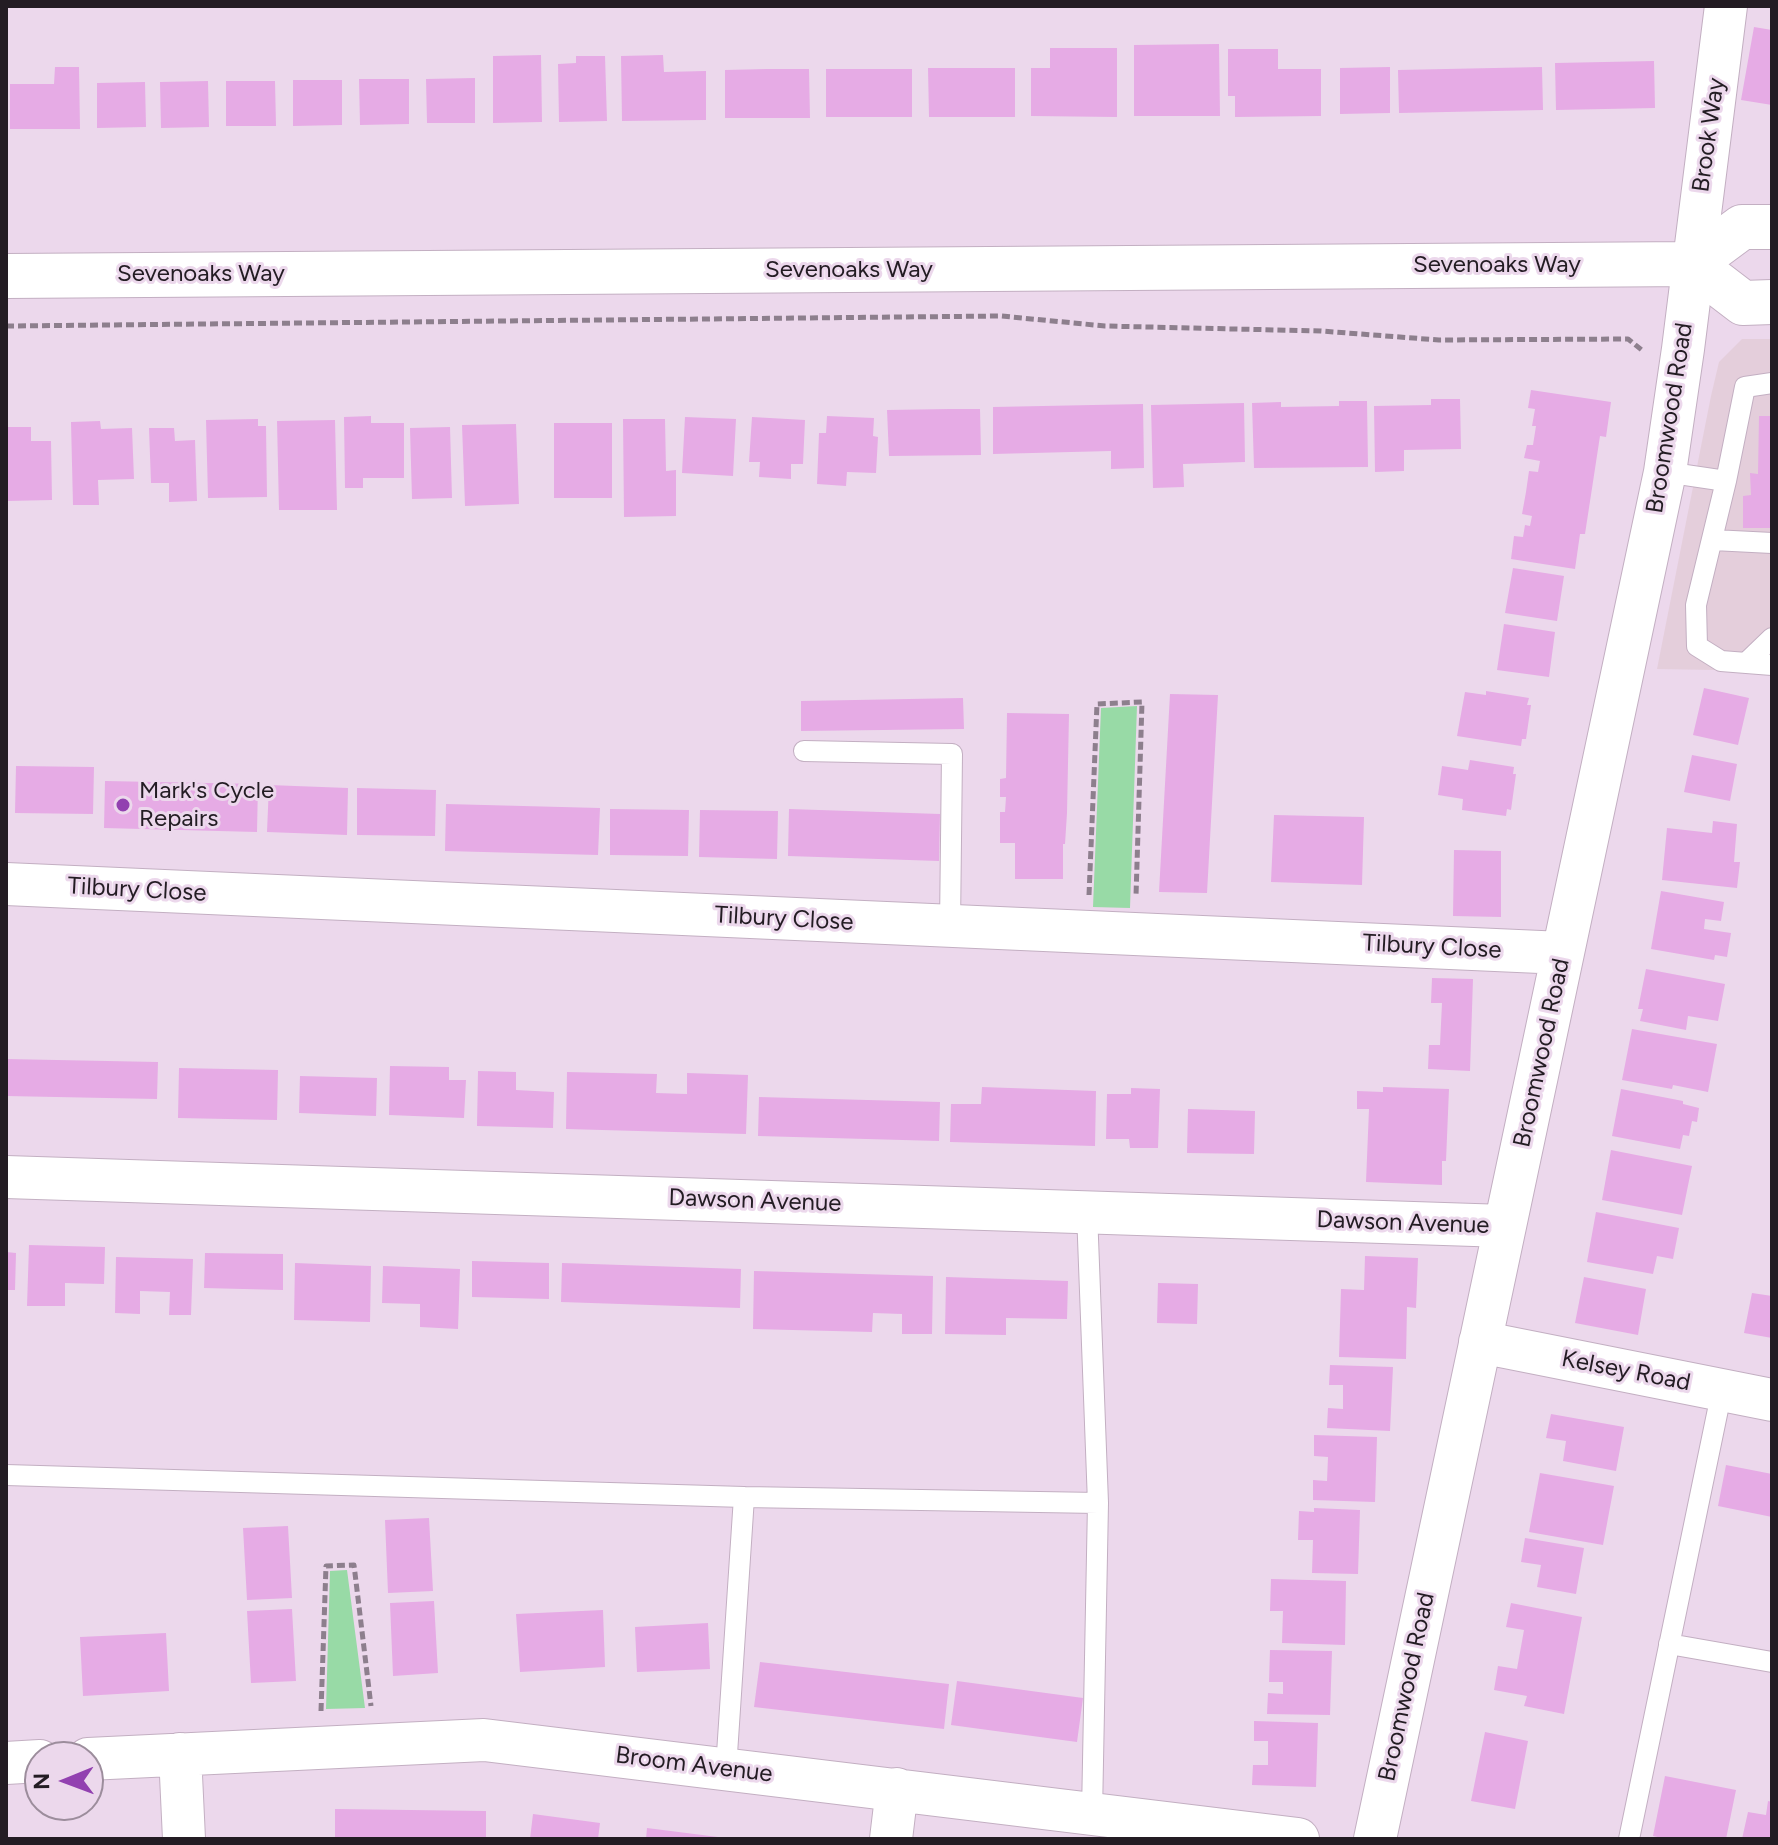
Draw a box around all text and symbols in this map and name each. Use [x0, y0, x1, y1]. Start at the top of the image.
street label: Brook Way [1687, 76, 1731, 194]
street label: Sevenoaks Way [1413, 251, 1581, 279]
street label: Sevenoaks Way [765, 256, 933, 284]
street label: Sevenoaks Way [117, 260, 285, 288]
street label: Broomwood Road [1641, 321, 1699, 515]
place label: Mark's Cycle Repairs [139, 777, 274, 833]
marker: Mark's Cycle Repairs [114, 796, 132, 814]
street label: Tilbury Close [67, 872, 207, 908]
street label: Tilbury Close [714, 901, 854, 937]
street label: Tilbury Close [1362, 929, 1502, 965]
street label: Broomwood Road [1508, 956, 1576, 1150]
street label: Dawson Avenue [668, 1184, 842, 1218]
street label: Dawson Avenue [1316, 1206, 1490, 1240]
street label: Kelsey Road [1559, 1344, 1693, 1398]
street label: Broomwood Road [1373, 1590, 1441, 1784]
north arrow [24, 1741, 104, 1821]
street label: Broom Avenue [614, 1741, 774, 1789]
text: N [28, 1773, 55, 1790]

